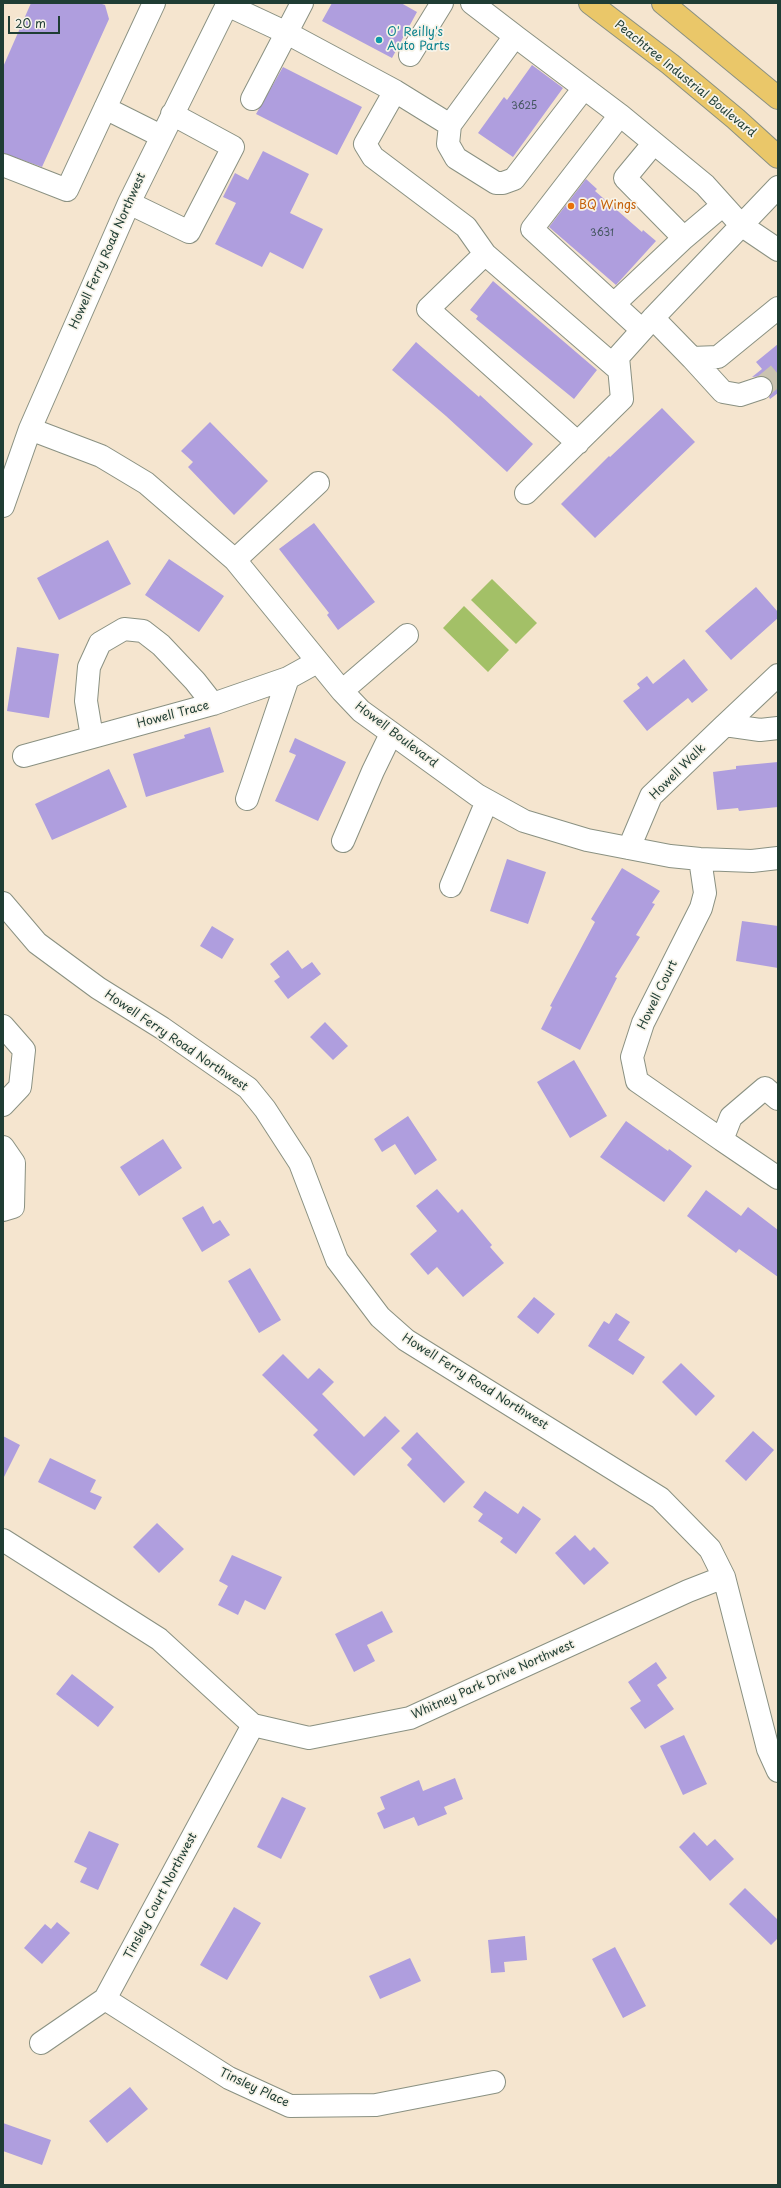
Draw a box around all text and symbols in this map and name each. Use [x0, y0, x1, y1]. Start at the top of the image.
scale bar [10, 8, 62, 34]
text: 20 m [15, 14, 46, 32]
street label: Peachtree Industrial Boulevard [612, 18, 758, 140]
place label: O' Reilly's Auto Parts [387, 26, 450, 54]
marker: O' Reilly's Auto Parts [374, 35, 384, 45]
house number: 3625 [511, 100, 537, 112]
street label: Howell Ferry Road Northwest [67, 171, 149, 331]
place label: BQ Wings [579, 199, 636, 213]
marker: BQ Wings [566, 201, 576, 211]
house number: 3631 [590, 227, 614, 239]
street label: Howell Trace [135, 698, 211, 732]
street label: Howell Boulevard [352, 699, 440, 771]
street label: Howell Walk [647, 741, 709, 803]
street label: Howell Court [635, 958, 681, 1032]
street label: Howell Ferry Road Northwest [102, 988, 250, 1094]
street label: Howell Ferry Road Northwest [399, 1331, 551, 1433]
street label: Whitney Park Drive Northwest [409, 1638, 577, 1722]
street label: Tinsley Court Northwest [121, 1830, 201, 1962]
street label: Tinsley Place [217, 2066, 291, 2110]

